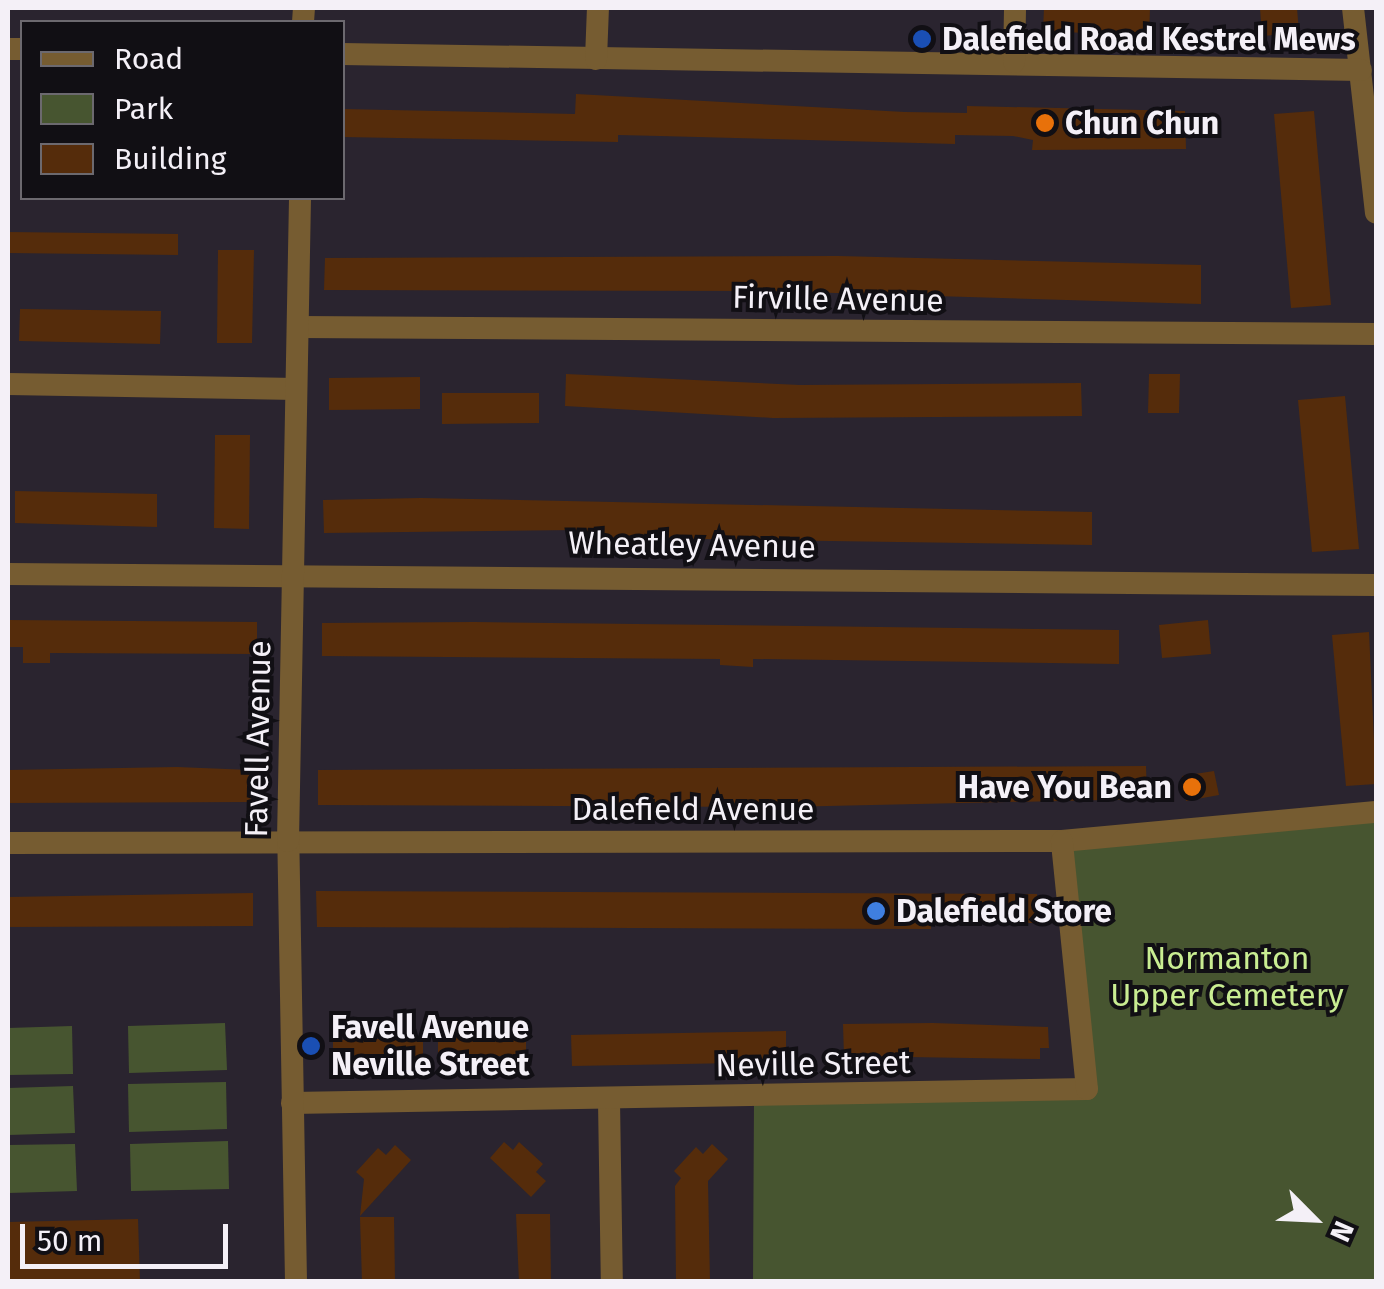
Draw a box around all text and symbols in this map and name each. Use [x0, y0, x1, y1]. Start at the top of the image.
legend [20, 20, 345, 200]
place label: Dalefield Road Kestrel Mews [942, 20, 1356, 58]
marker: Dalefield Road Kestrel Mews [911, 28, 933, 50]
text: Road [114, 41, 183, 77]
text: Park [114, 91, 173, 127]
place label: Chun Chun [1065, 104, 1219, 142]
marker: Chun Chun [1034, 112, 1056, 134]
text: Building [114, 141, 226, 177]
street label: Firville Avenue [732, 278, 944, 320]
street label: Wheatley Avenue [568, 524, 816, 566]
street label: Favell Avenue [237, 640, 279, 838]
place label: Have You Bean [958, 768, 1172, 806]
marker: Have You Bean [1181, 776, 1203, 798]
street label: Dalefield Avenue [572, 790, 814, 828]
place label: Dalefield Store [896, 892, 1112, 930]
marker: Dalefield Store [865, 900, 887, 922]
park label: Normanton Upper Cemetery [1110, 940, 1344, 1015]
place label: Favell Avenue Neville Street [331, 1009, 529, 1084]
marker: Favell Avenue Neville Street [300, 1035, 322, 1057]
street label: Neville Street [715, 1043, 911, 1085]
north arrow [1264, 1169, 1364, 1269]
scale bar [25, 1204, 232, 1266]
text: N [1323, 1216, 1361, 1247]
text: 50 m [37, 1223, 102, 1259]

